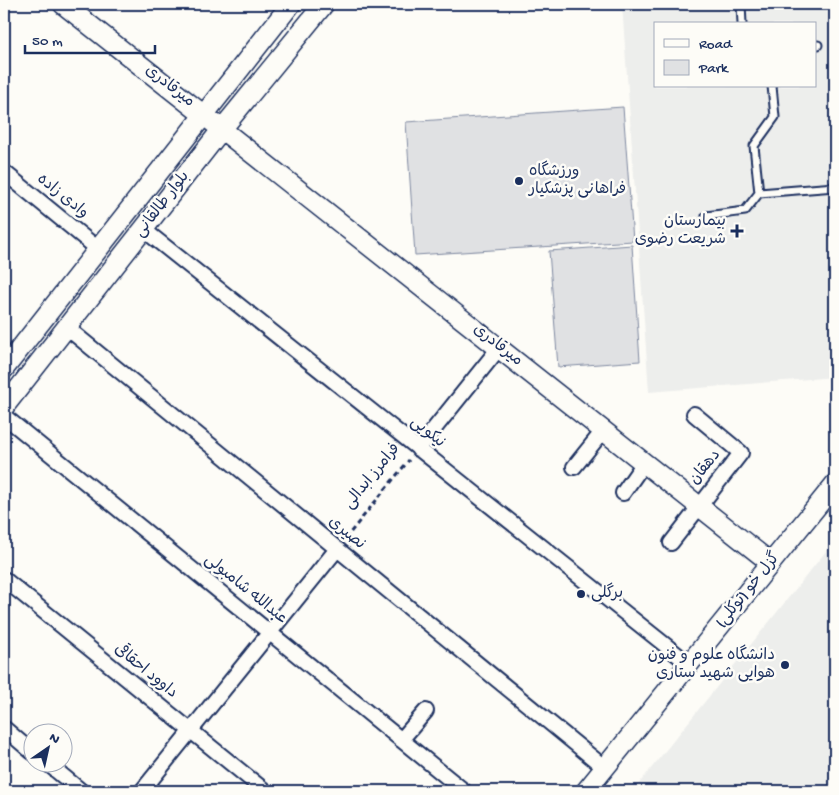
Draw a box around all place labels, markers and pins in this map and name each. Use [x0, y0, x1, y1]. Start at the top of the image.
place label: ورزشگاه فراهانی پزشکیار [527, 160, 626, 200]
marker: ورزشگاه فراهانی پزشکیار [513, 175, 525, 187]
place label: بیمارستان شریعت رضوی [635, 213, 726, 250]
marker: بیمارستان شریعت رضوی [730, 224, 744, 238]
place label: برگلی [591, 582, 623, 604]
marker: برگلی [575, 588, 587, 600]
place label: دانشگاه علوم و فنون هوایی شهید ستاری [648, 644, 775, 684]
marker: دانشگاه علوم و فنون هوایی شهید ستاری [779, 659, 791, 671]

